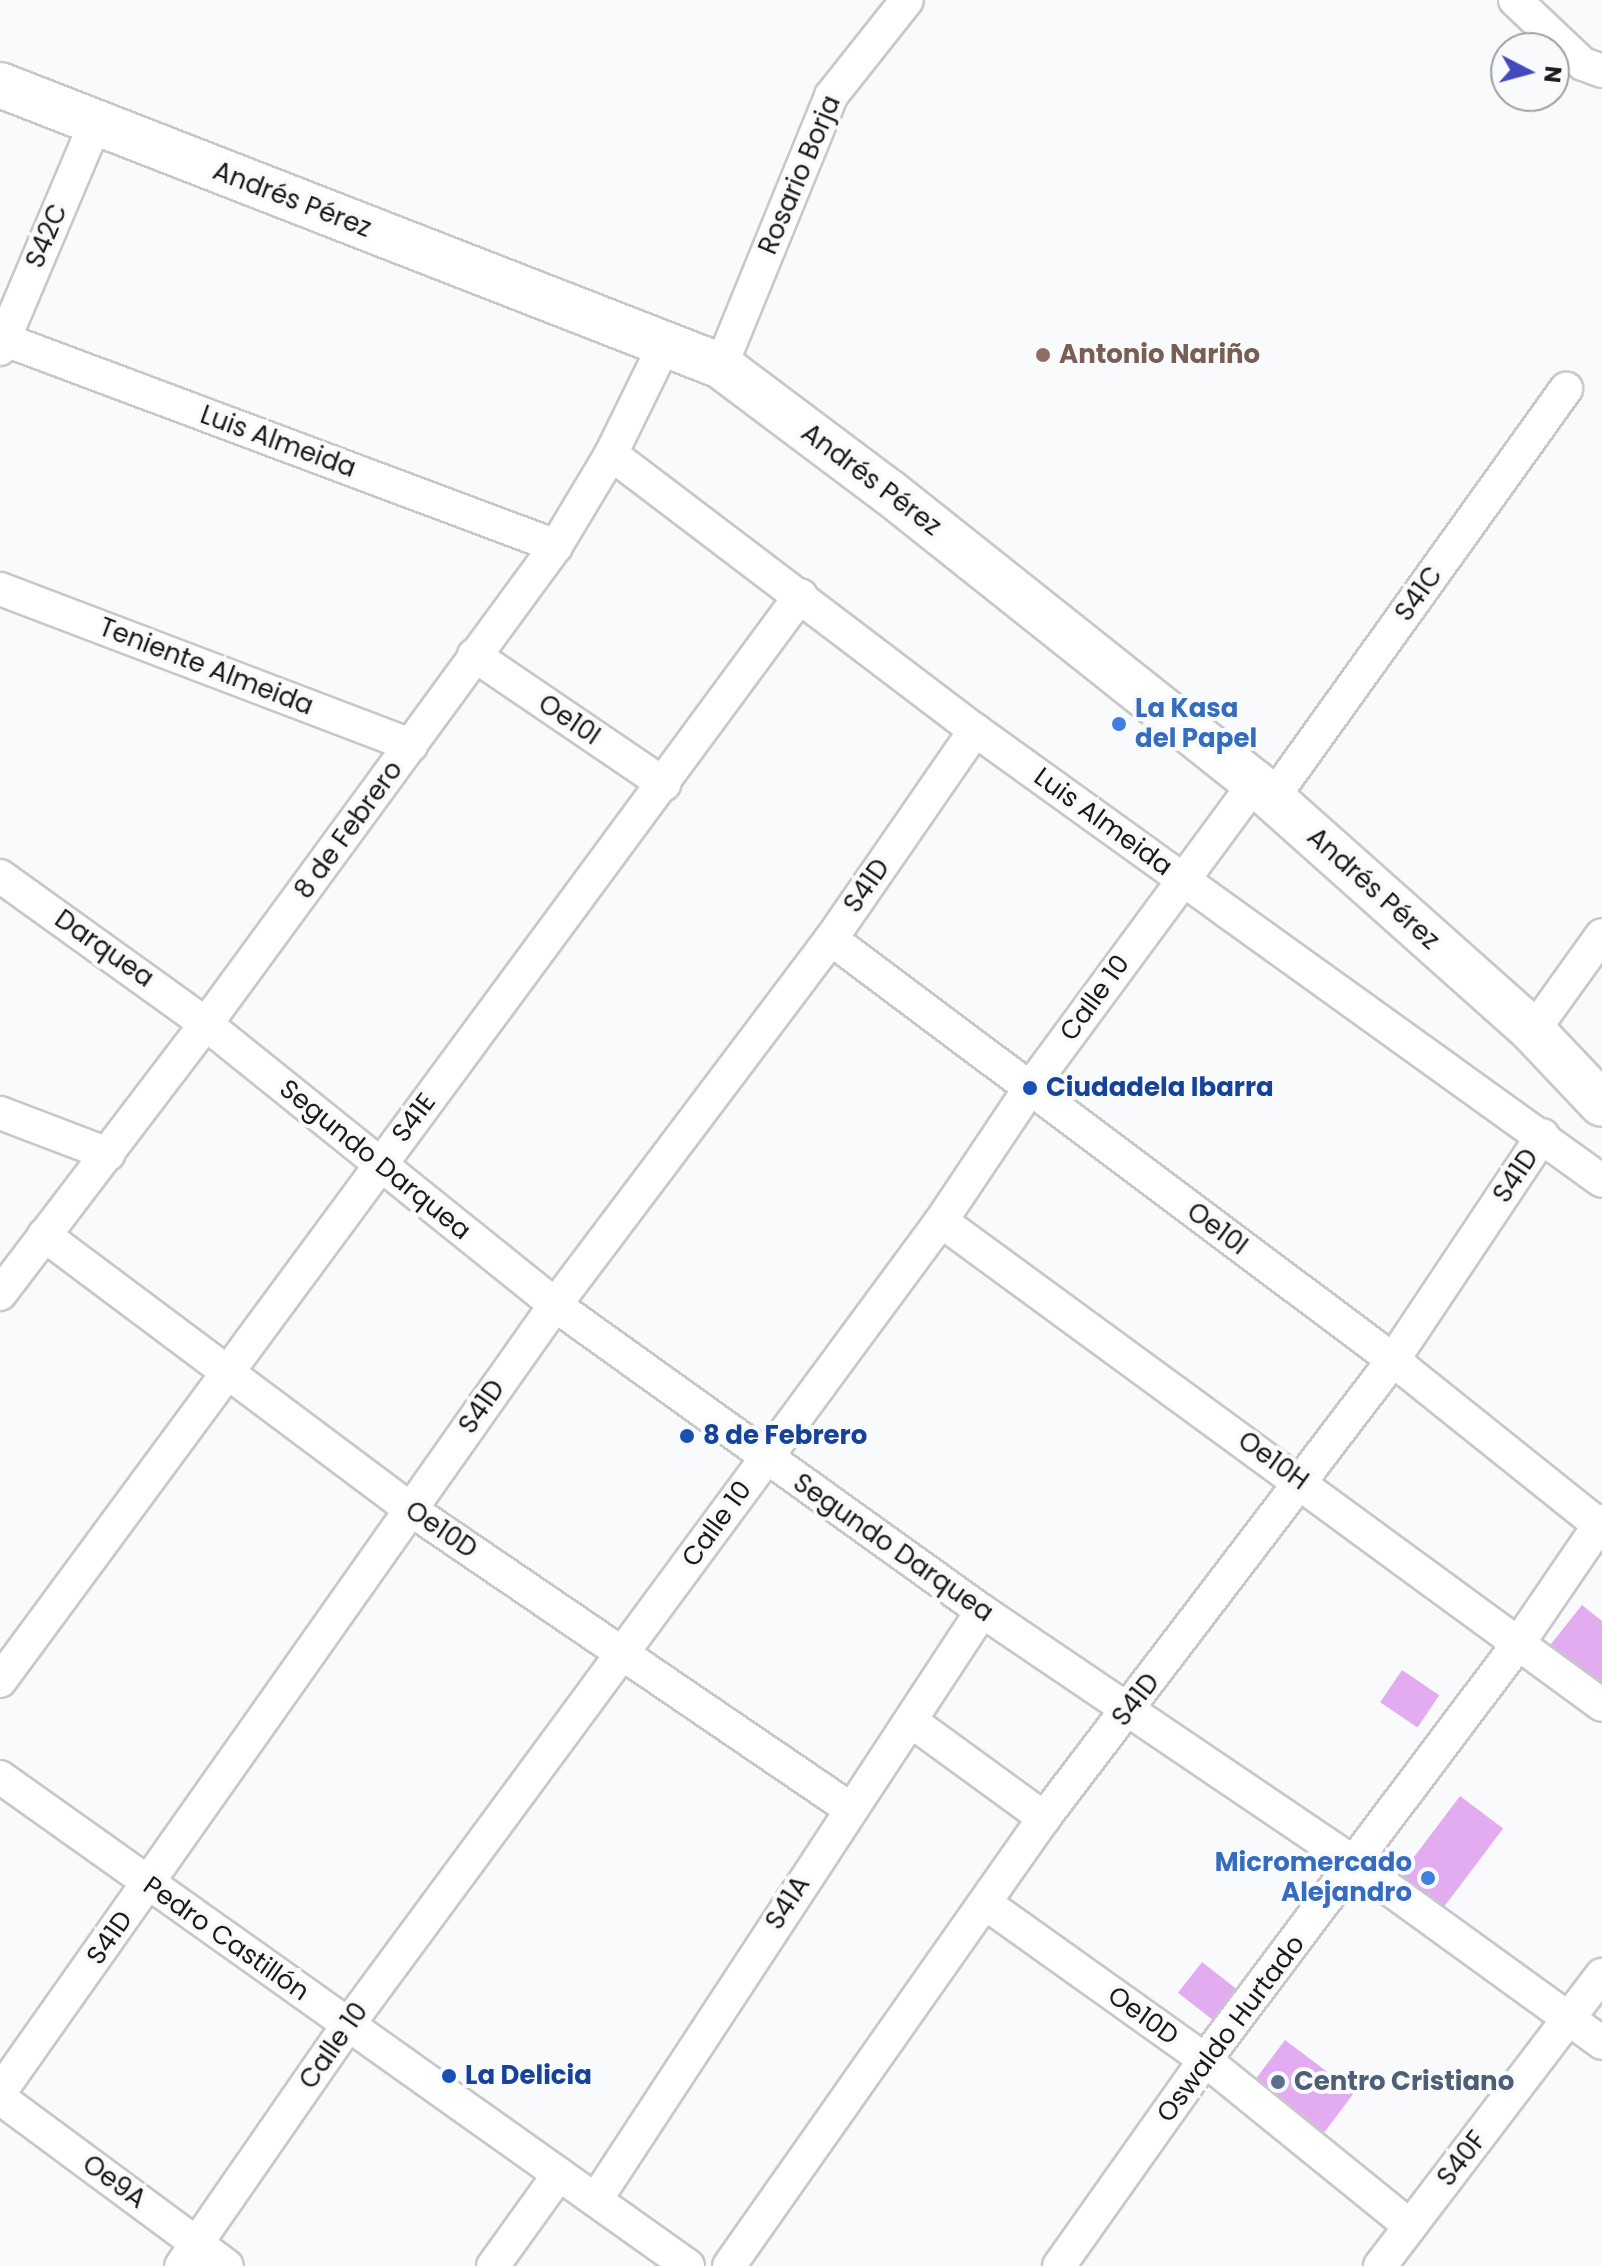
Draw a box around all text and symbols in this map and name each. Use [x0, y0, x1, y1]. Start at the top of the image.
north arrow [1490, 32, 1570, 112]
text: N [1536, 64, 1569, 84]
street label: Rosario Borja [753, 91, 847, 259]
street label: Andrés Pérez [209, 156, 375, 244]
street label: S42C [20, 199, 74, 273]
place label: Antonio Nariño [1059, 339, 1260, 371]
marker: Antonio Nariño [1034, 346, 1052, 364]
street label: Luis Almeida [196, 399, 360, 485]
street label: Andrés Pérez [795, 417, 947, 543]
street label: S41C [1389, 561, 1449, 627]
street label: Teniente Almeida [95, 612, 317, 722]
street label: Oe10I [532, 688, 606, 752]
place label: La Kasa del Papel [1135, 693, 1257, 754]
marker: La Kasa del Papel [1110, 715, 1128, 733]
street label: 8 de Febrero [288, 755, 410, 905]
street label: Luis Almeida [1028, 761, 1178, 883]
street label: Andrés Pérez [1301, 822, 1445, 956]
street label: S41D [837, 853, 897, 919]
street label: Darquea [49, 904, 159, 994]
street label: Calle 10 [1054, 949, 1136, 1047]
place label: Ciudadela Ibarra [1046, 1072, 1274, 1104]
street label: Segundo Darquea [273, 1073, 477, 1247]
marker: Ciudadela Ibarra [1021, 1079, 1039, 1097]
street label: S41E [386, 1087, 442, 1149]
street label: S41D [1487, 1143, 1545, 1209]
street label: Oe10I [1181, 1196, 1253, 1262]
street label: S41D [452, 1374, 512, 1440]
place label: 8 de Febrero [703, 1420, 867, 1452]
street label: Oe10H [1232, 1425, 1314, 1497]
marker: 8 de Febrero [678, 1427, 696, 1445]
street label: Segundo Darquea [787, 1467, 999, 1629]
street label: Calle 10 [676, 1475, 758, 1573]
street label: Oe10D [399, 1495, 483, 1565]
street label: S41D [1106, 1667, 1166, 1733]
place label: Micromercado Alejandro [1215, 1847, 1412, 1908]
marker: Micromercado Alejandro [1419, 1869, 1437, 1887]
street label: Pedro Castillón [137, 1870, 315, 2008]
street label: S41A [759, 1870, 817, 1936]
street label: S41D [80, 1905, 140, 1971]
street label: Oswaldo Hurtado [1151, 1929, 1311, 2129]
street label: Oe10D [1102, 1980, 1184, 2052]
street label: Calle 10 [293, 1997, 375, 2095]
place label: La Delicia [465, 2060, 592, 2092]
place label: Centro Cristiano [1294, 2066, 1514, 2098]
marker: La Delicia [440, 2067, 458, 2085]
marker: Centro Cristiano [1269, 2073, 1287, 2091]
street label: S40F [1431, 2125, 1493, 2193]
street label: Oe9A [76, 2149, 152, 2215]

